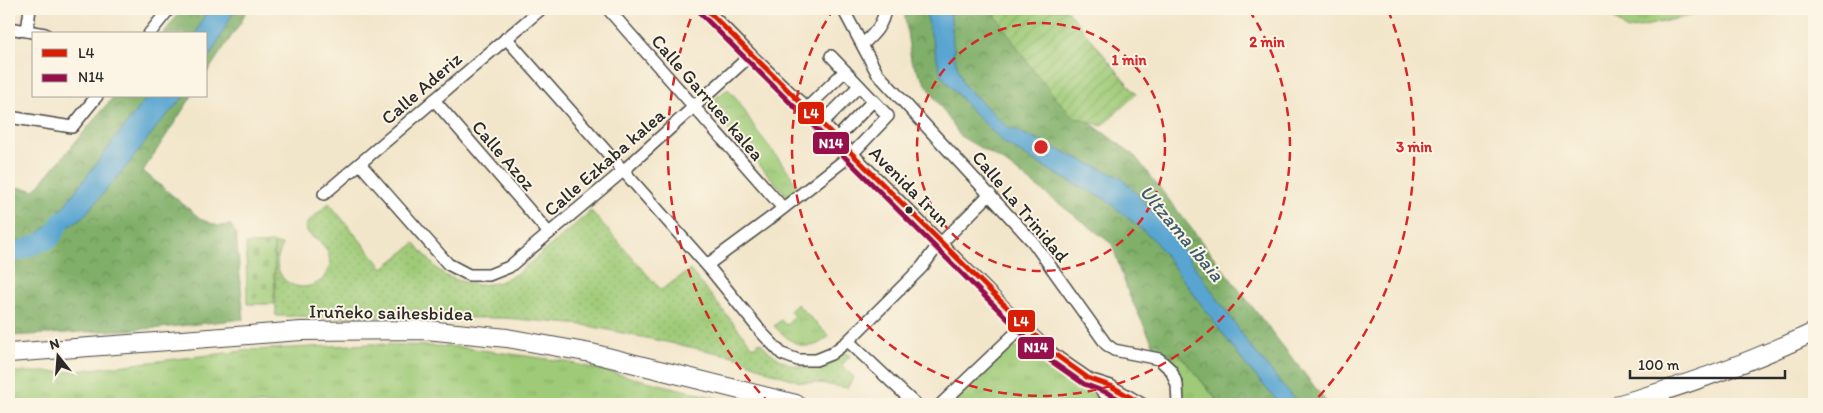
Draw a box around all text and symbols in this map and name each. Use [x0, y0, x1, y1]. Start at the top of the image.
street label: Calle Garrues kalea [646, 29, 769, 165]
legend [32, 32, 208, 98]
text: 2 min [1249, 33, 1286, 51]
text: L4 [78, 44, 95, 62]
street label: Calle Aderiz [376, 47, 466, 129]
text: 1 min [1112, 51, 1147, 69]
text: N14 [78, 68, 104, 86]
line badge: L4 [797, 101, 825, 125]
street label: Calle Ezkaba kalea [539, 104, 670, 221]
text: L4 [803, 105, 819, 122]
street label: Calle Azoz [467, 115, 541, 195]
line badge: N14 [812, 131, 850, 155]
text: N14 [819, 135, 844, 152]
centre of rings [1032, 138, 1050, 156]
text: 3 min [1396, 138, 1433, 156]
street label: Avenida Irun [865, 141, 955, 231]
street label: Calle La Trinidad [967, 146, 1074, 267]
water label: Ultzama ibaia [1135, 180, 1230, 287]
unlabelled marker [904, 205, 914, 215]
street label: Iruñeko saihesbidea [309, 300, 473, 325]
line badge: L4 [1007, 309, 1036, 333]
text: L4 [1013, 313, 1029, 330]
north arrow [32, 330, 82, 380]
text: N [47, 335, 61, 354]
line badge: N14 [1017, 336, 1055, 360]
text: N14 [1024, 339, 1049, 356]
scale bar [1630, 348, 1786, 380]
text: 100 m [1638, 356, 1680, 374]

